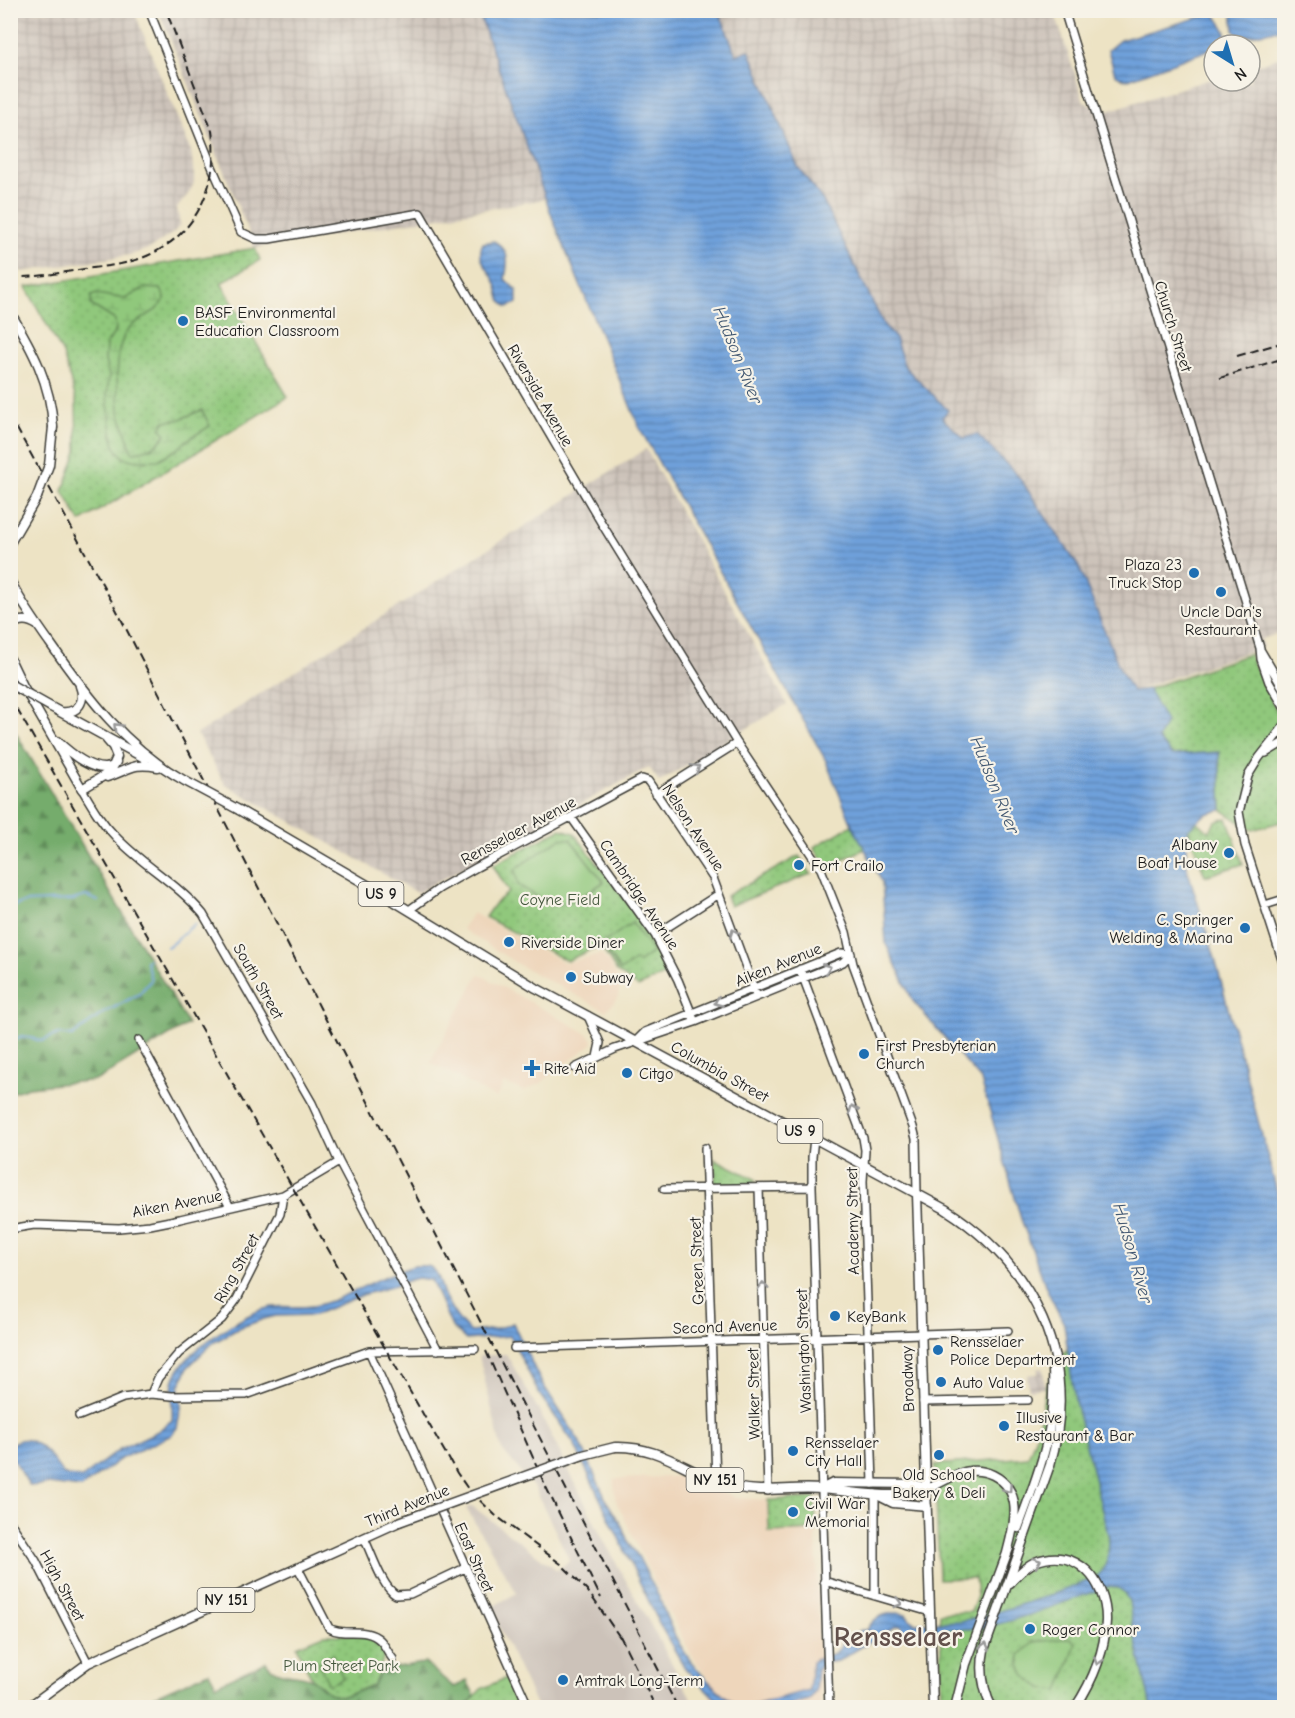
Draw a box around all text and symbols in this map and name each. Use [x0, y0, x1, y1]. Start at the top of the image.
north arrow [1202, 33, 1262, 93]
text: N [1231, 64, 1250, 85]
street label: Church Street [1151, 279, 1196, 374]
water label: Hudson River [708, 303, 767, 408]
place label: BASF Environmental Education Classroom [195, 304, 339, 340]
marker: BASF Environmental Education Classroom [176, 314, 190, 328]
street label: Riverside Avenue [504, 341, 577, 450]
place label: Plaza 23 Truck Stop [1108, 556, 1182, 592]
marker: Plaza 23 Truck Stop [1187, 566, 1201, 580]
marker: Uncle Dan's Restaurant [1214, 585, 1228, 599]
place label: Uncle Dan's Restaurant [1180, 603, 1262, 639]
one-way arrow [113, 724, 124, 735]
water label: Hudson River [965, 733, 1024, 838]
one-way arrow [690, 764, 700, 776]
street label: Nelson Avenue [658, 781, 728, 874]
street label: Rensselaer Avenue [458, 793, 579, 869]
street label: Cambridge Avenue [596, 836, 683, 953]
place label: Albany Boat House [1138, 836, 1218, 872]
marker: Albany Boat House [1222, 846, 1236, 860]
place label: Fort Crailo [811, 857, 884, 875]
marker: Fort Crailo [792, 858, 806, 872]
road number: US 9 [358, 882, 404, 906]
park label: Coyne Field [520, 891, 600, 909]
place label: C. Springer Welding & Marina [1110, 911, 1234, 947]
marker: C. Springer Welding & Marina [1238, 921, 1252, 935]
one-way arrow [728, 928, 741, 939]
place label: Riverside Diner [521, 934, 625, 952]
marker: Riverside Diner [502, 935, 516, 949]
street label: Aiken Avenue [733, 939, 824, 990]
street label: South Street [229, 941, 287, 1023]
one-way arrow [821, 963, 832, 975]
place label: Subway [583, 969, 634, 987]
marker: Subway [564, 970, 578, 984]
one-way arrow [714, 995, 724, 1008]
place label: First Presbyterian Church [876, 1037, 996, 1073]
street label: Columbia Street [667, 1038, 772, 1106]
marker: First Presbyterian Church [857, 1047, 871, 1061]
place label: Rite Aid [544, 1060, 596, 1078]
marker: Rite Aid [525, 1061, 539, 1075]
place label: Citgo [639, 1065, 674, 1083]
marker: Citgo [620, 1066, 634, 1080]
one-way arrow [847, 1104, 860, 1115]
road number: US 9 [778, 1119, 822, 1143]
street label: Academy Street [843, 1167, 863, 1275]
street label: Aiken Avenue [131, 1186, 224, 1222]
water label: Hudson River [1108, 1200, 1157, 1307]
street label: Green Street [686, 1216, 708, 1305]
street label: Ring Street [211, 1231, 263, 1306]
one-way arrow [756, 1281, 769, 1290]
street label: Washington Street [793, 1288, 815, 1413]
place label: KeyBank [847, 1308, 906, 1326]
marker: KeyBank [828, 1309, 842, 1323]
street label: Second Avenue [673, 1316, 778, 1338]
place label: Rensselaer Police Department [950, 1333, 1076, 1369]
marker: Rensselaer Police Department [931, 1343, 945, 1357]
street label: Broadway [898, 1345, 918, 1412]
street label: Walker Street [744, 1348, 764, 1440]
place label: Auto Value [953, 1374, 1024, 1392]
marker: Auto Value [934, 1375, 948, 1389]
place label: Illusive Restaurant & Bar [1016, 1409, 1134, 1445]
marker: Illusive Restaurant & Bar [997, 1419, 1011, 1433]
place label: Rensselaer City Hall [805, 1434, 879, 1470]
marker: Rensselaer City Hall [786, 1444, 800, 1458]
marker: Old School Bakery & Deli [932, 1448, 946, 1462]
place label: Old School Bakery & Deli [892, 1466, 986, 1502]
road number: NY 151 [686, 1468, 744, 1492]
street label: Third Avenue [363, 1481, 452, 1531]
one-way arrow [1000, 1483, 1011, 1494]
place label: Civil War Memorial [805, 1495, 870, 1531]
marker: Civil War Memorial [786, 1505, 800, 1519]
street label: East Street [451, 1520, 498, 1596]
street label: High Street [36, 1547, 88, 1624]
one-way arrow [1032, 1557, 1042, 1570]
road number: NY 151 [198, 1588, 254, 1612]
one-way arrow [892, 1596, 902, 1608]
district label: Rensselaer [834, 1621, 963, 1653]
place label: Roger Connor [1042, 1621, 1139, 1639]
marker: Roger Connor [1023, 1622, 1037, 1636]
one-way arrow [978, 1641, 991, 1651]
one-way arrow [1092, 1655, 1105, 1666]
park label: Plum Street Park [283, 1657, 399, 1675]
place label: Amtrak Long-Term [575, 1672, 703, 1690]
marker: Amtrak Long-Term [556, 1673, 570, 1687]

